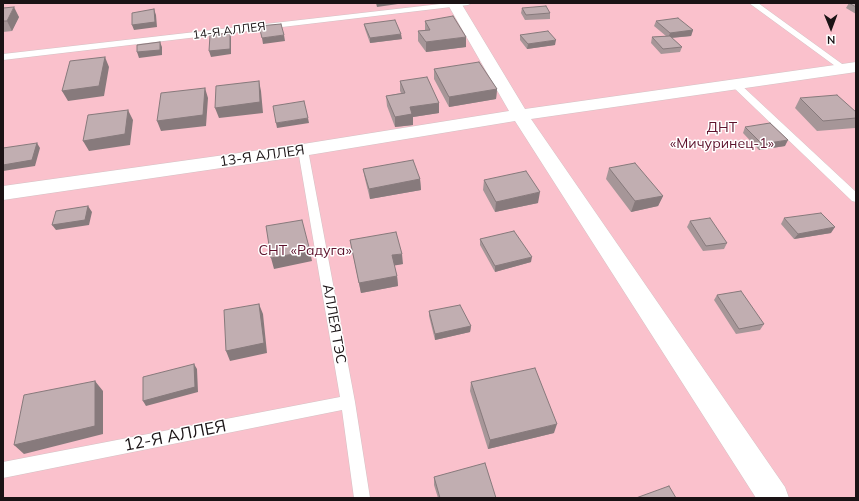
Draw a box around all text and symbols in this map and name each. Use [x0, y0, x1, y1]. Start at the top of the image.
north arrow [811, 8, 851, 48]
street label: 14-Я АЛЛЕЯ [192, 19, 266, 43]
text: N [827, 33, 835, 47]
park label: ДНТ «Мичуринец-1» [670, 120, 774, 152]
street label: 13-Я АЛЛЕЯ [218, 142, 306, 170]
park label: СНТ «Радуга» [258, 243, 352, 259]
street label: АЛЛЕЯ ТЭС [319, 283, 349, 365]
street label: 12-Я АЛЛЕЯ [122, 416, 228, 456]

